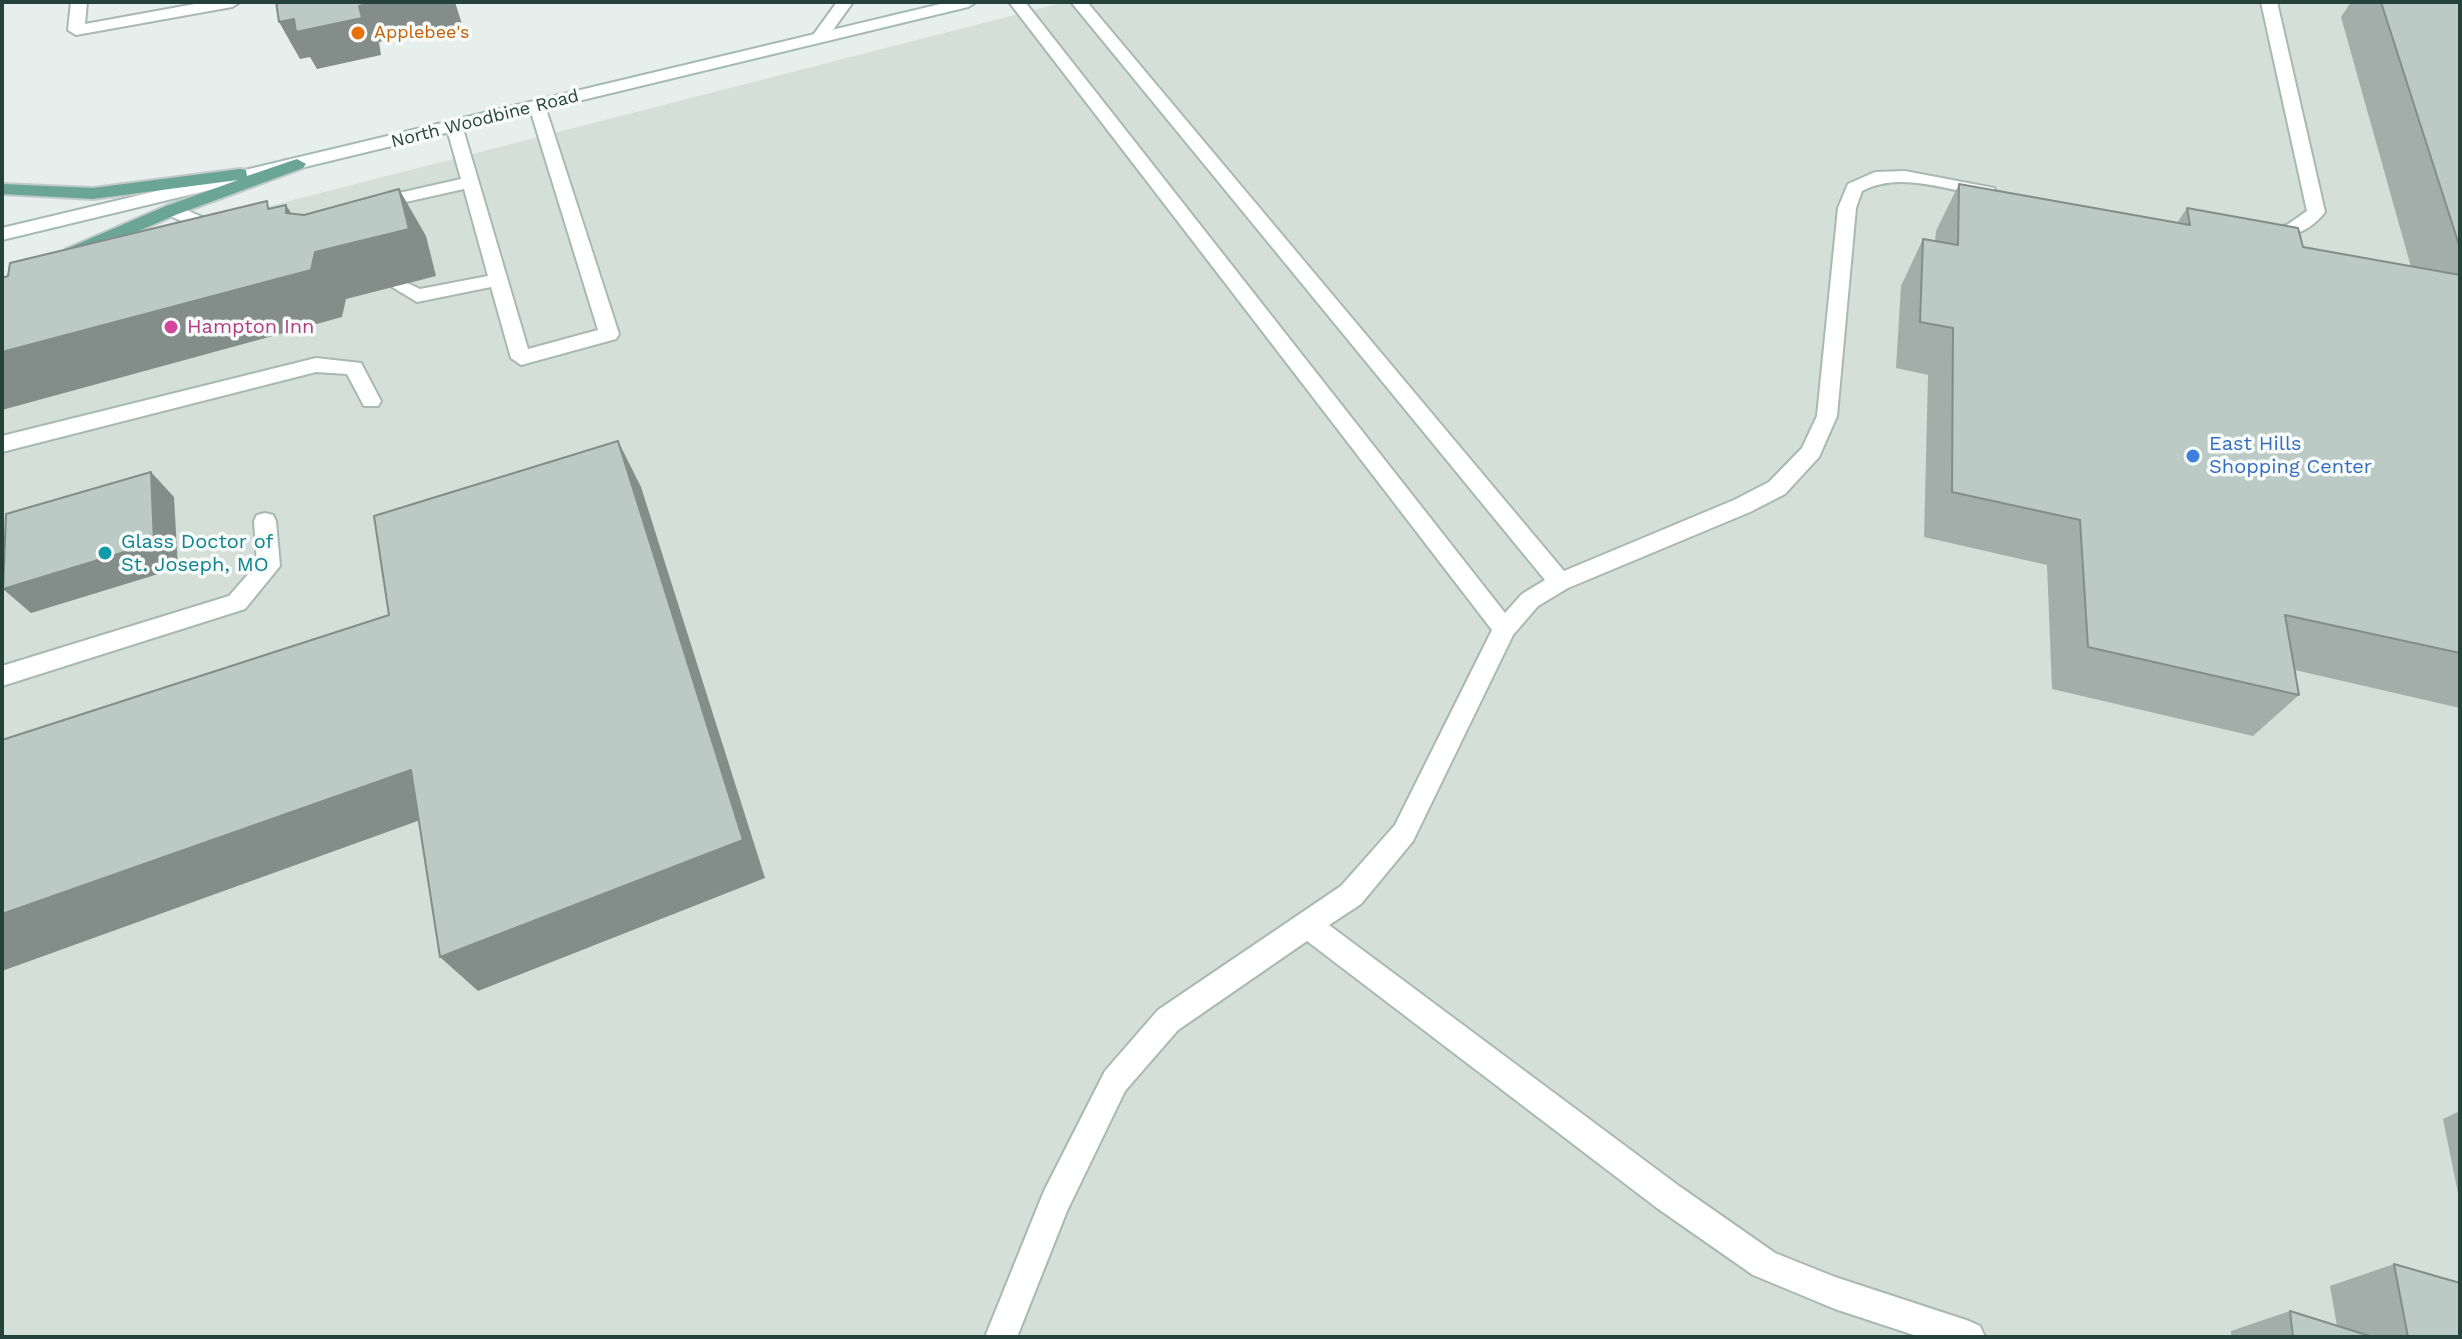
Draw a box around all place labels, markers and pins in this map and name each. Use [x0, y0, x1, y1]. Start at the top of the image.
place label: Applebee's [374, 22, 470, 44]
marker: Applebee's [349, 24, 367, 42]
place label: Hampton Inn [187, 315, 314, 339]
marker: Hampton Inn [162, 318, 180, 336]
place label: East Hills Shopping Center [2209, 432, 2372, 479]
marker: East Hills Shopping Center [2184, 447, 2202, 465]
place label: Glass Doctor of St. Joseph, MO [121, 530, 273, 577]
marker: Glass Doctor of St. Joseph, MO [96, 544, 114, 562]

